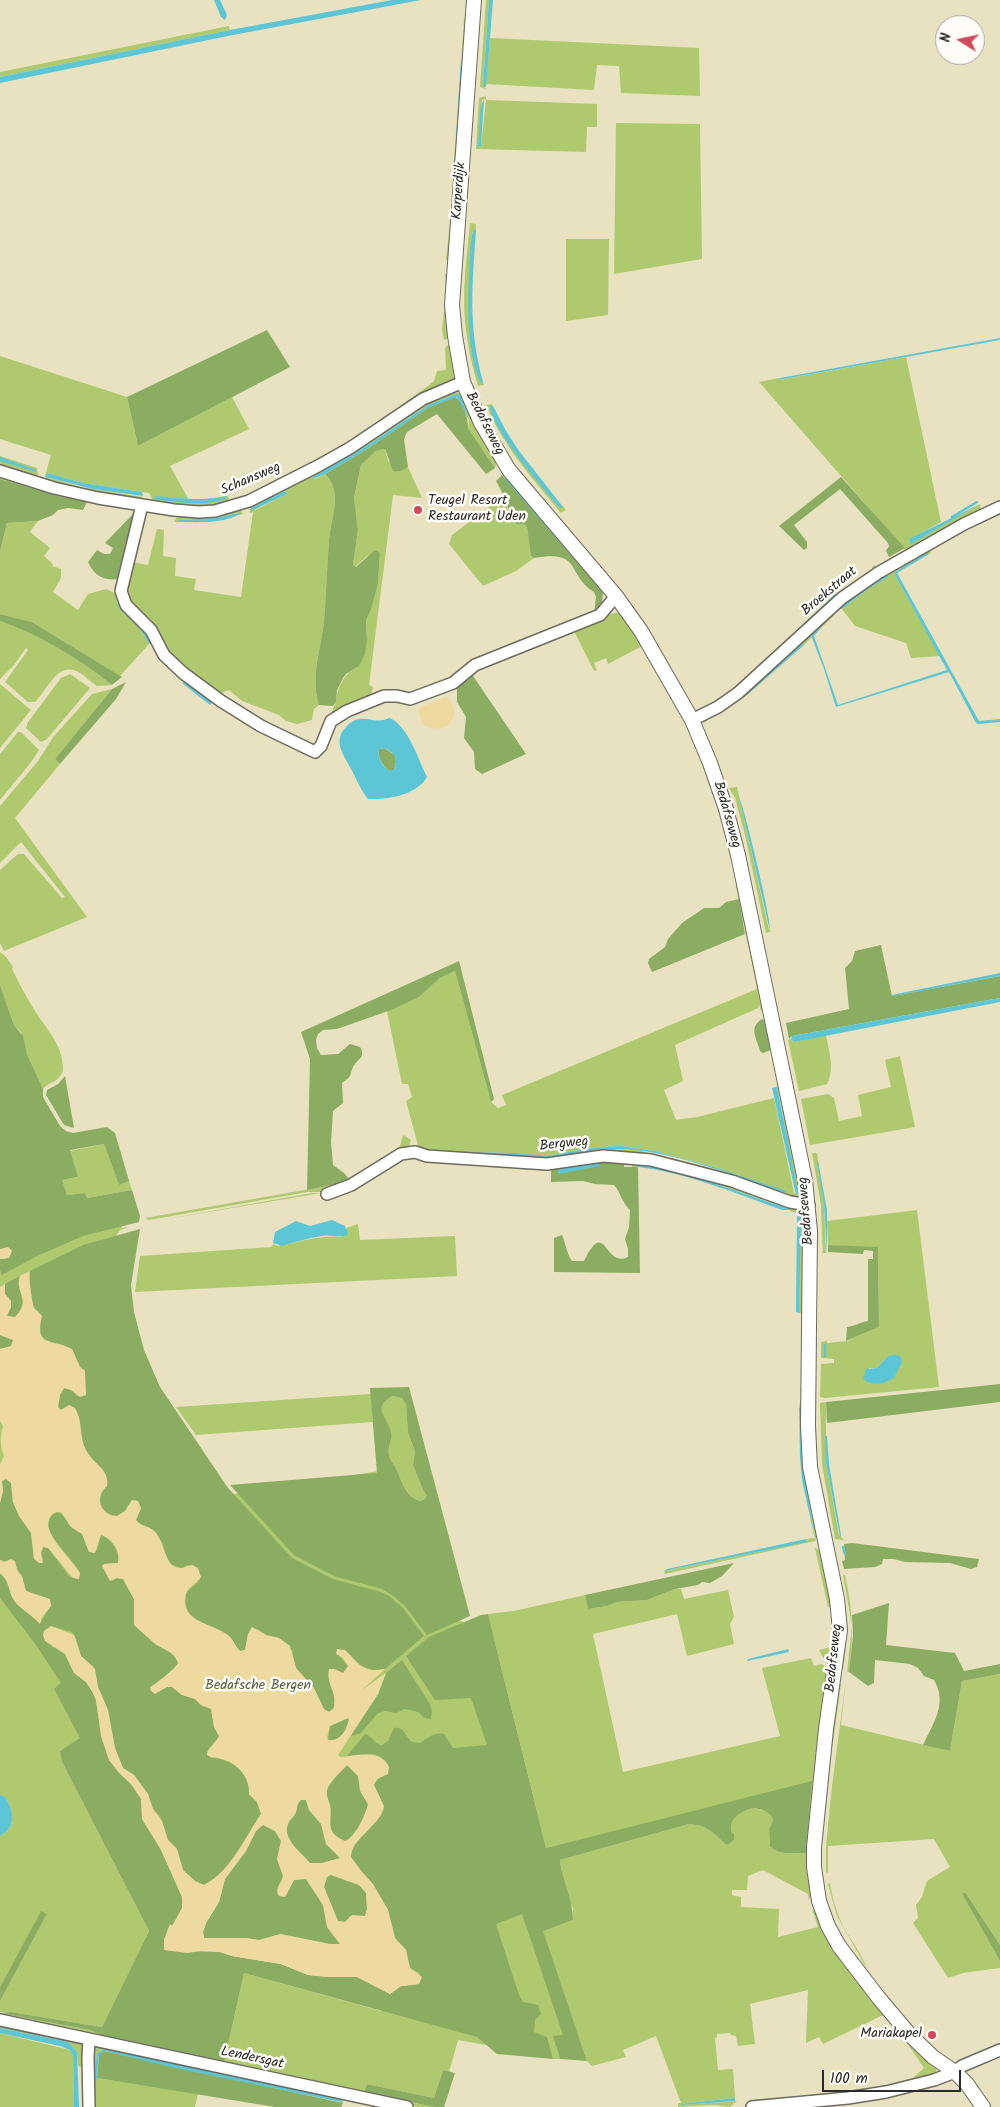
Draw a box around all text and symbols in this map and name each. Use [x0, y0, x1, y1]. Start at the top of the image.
north arrow [935, 15, 985, 65]
text: N [935, 31, 958, 44]
street label: Karperdijk [450, 162, 470, 220]
street label: Bedafseweg [461, 390, 507, 458]
street label: Schansweg [218, 460, 284, 500]
place label: Teugel Resort Restaurant Uden [428, 494, 526, 526]
marker: Teugel Resort Restaurant Uden [412, 504, 424, 516]
street label: Broekstraat [799, 564, 861, 620]
street label: Bedafseweg [708, 780, 744, 850]
street label: Bergweg [539, 1134, 589, 1156]
street label: Bedafseweg [796, 1176, 818, 1246]
street label: Bedafseweg [823, 1623, 847, 1693]
park label: Bedafsche Bergen [205, 1679, 311, 1695]
place label: Mariakapel [860, 2027, 922, 2043]
marker: Mariakapel [926, 2029, 938, 2041]
street label: Lendersgat [219, 2044, 285, 2074]
scale bar [825, 2060, 964, 2092]
text: 100 m [830, 2067, 868, 2091]

